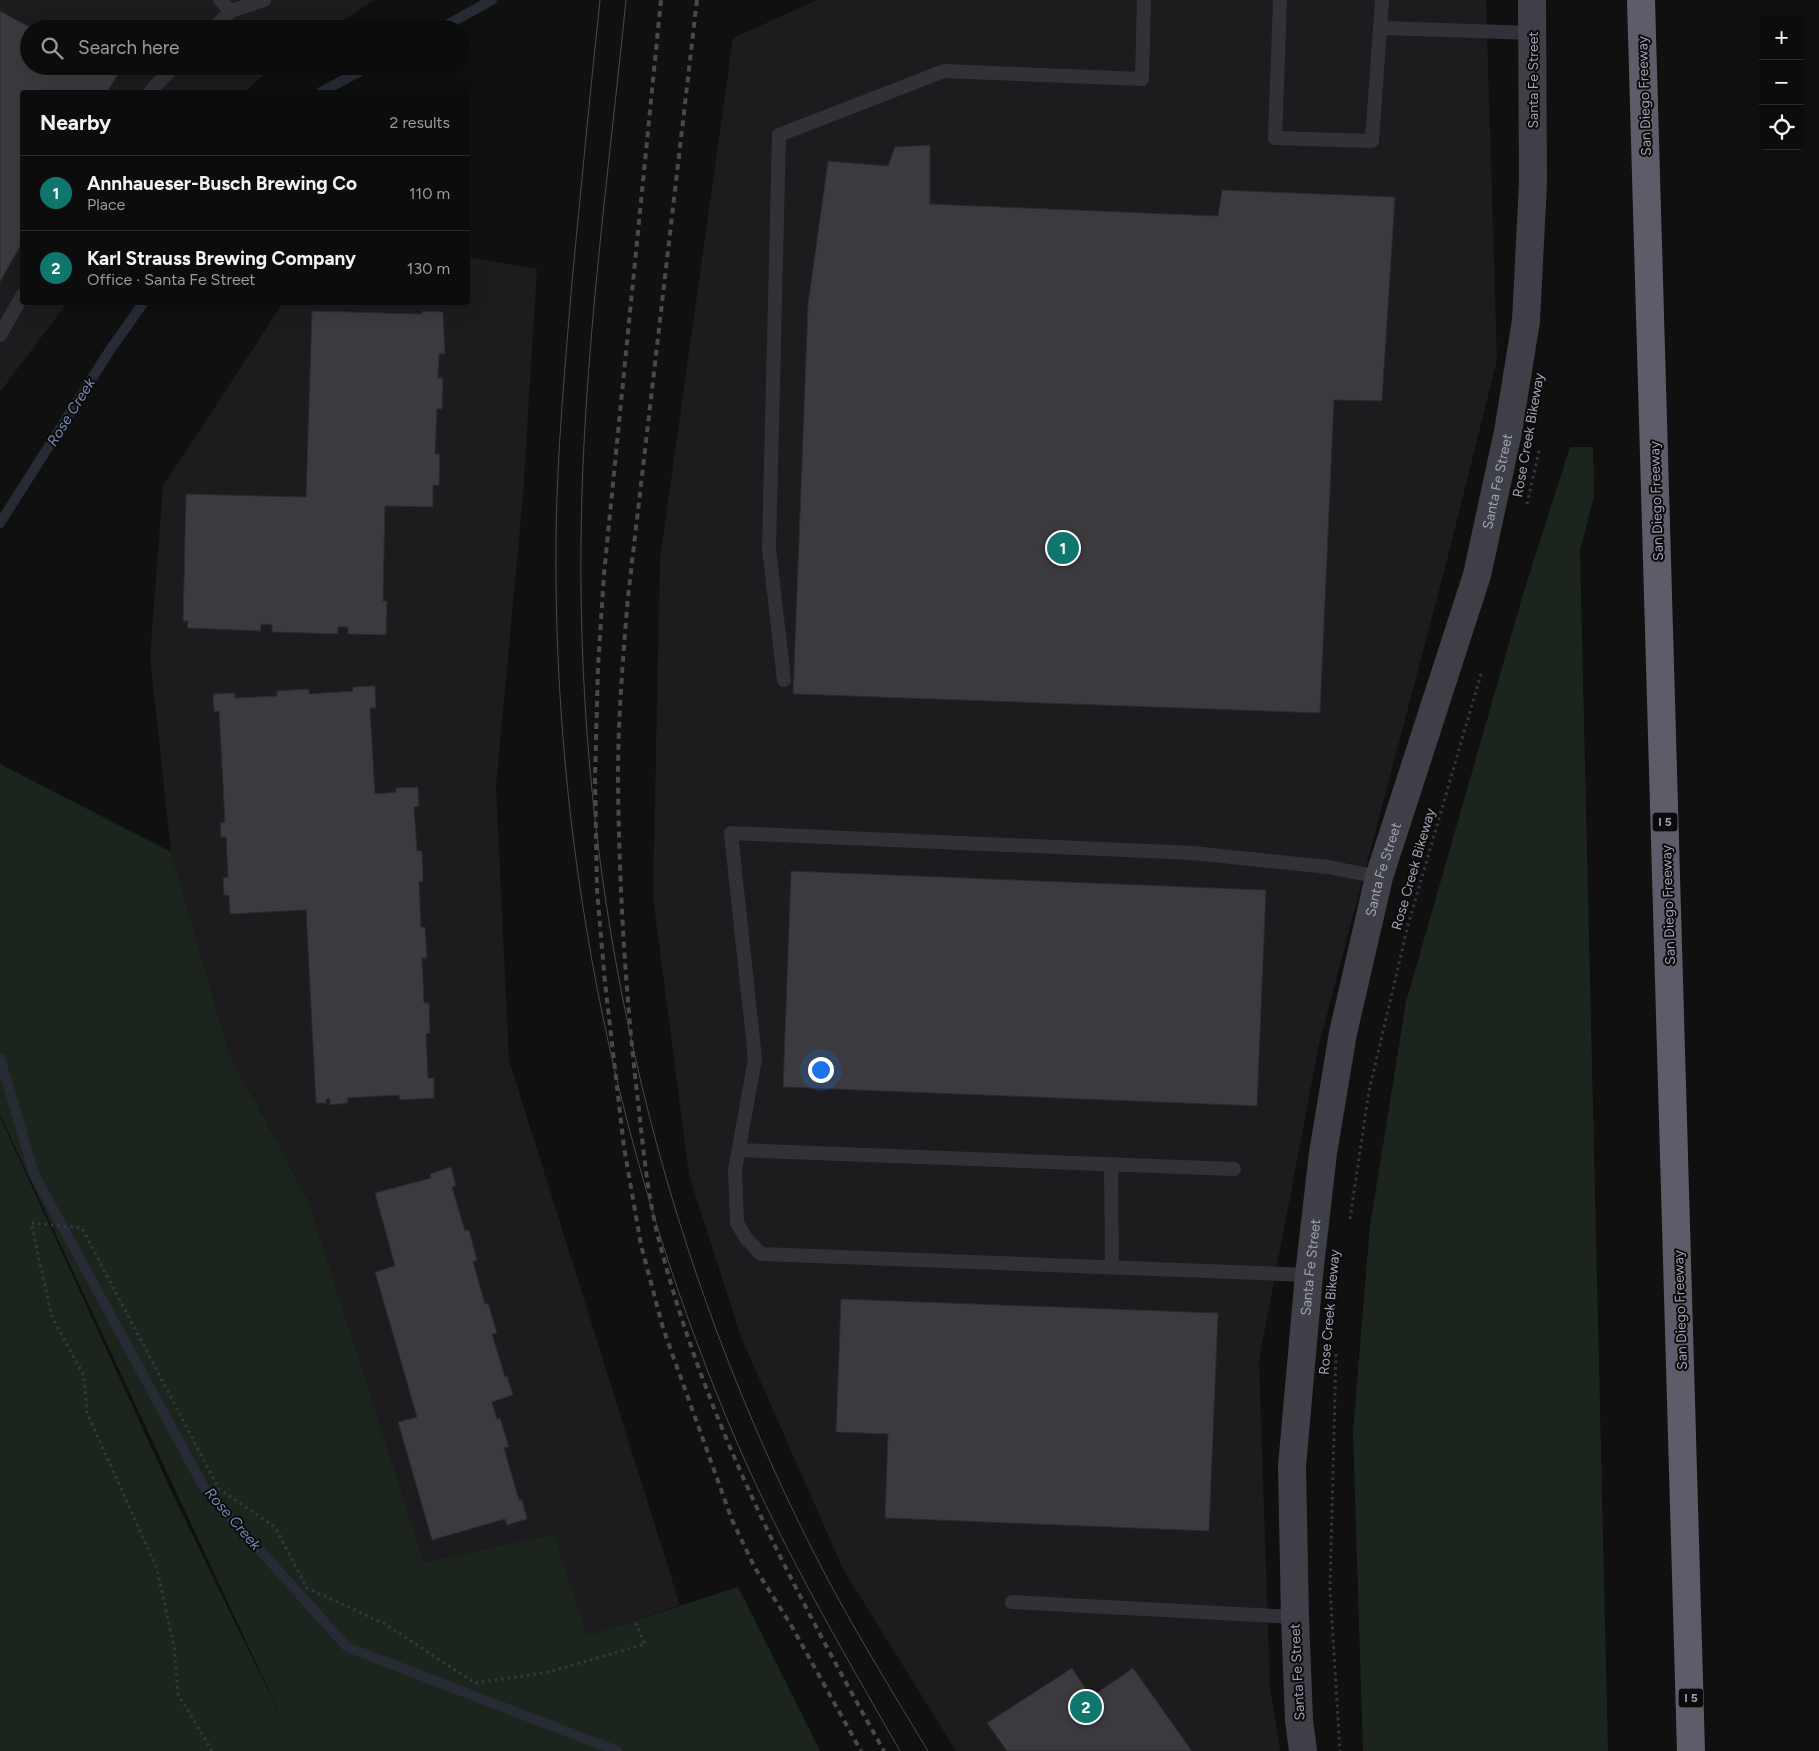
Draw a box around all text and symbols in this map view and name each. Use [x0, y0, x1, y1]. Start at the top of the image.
map controls [1759, 15, 1804, 150]
button: + [1759, 15, 1804, 60]
search box [20, 20, 470, 75]
street label: Santa Fe Street [1525, 31, 1542, 129]
icon: search [38, 34, 66, 62]
street label: San Diego Freeway [1634, 35, 1655, 156]
text: Search here [78, 36, 180, 59]
button: − [1759, 60, 1804, 105]
button: locate [1759, 105, 1804, 150]
text: Nearby [40, 110, 111, 135]
text: 2 results [390, 113, 450, 132]
text: Annhaueser-Busch Brewing Co [87, 172, 357, 195]
text: 1 [53, 184, 59, 203]
text: 110 m [409, 184, 450, 203]
text: Place [87, 195, 125, 214]
text: Karl Strauss Brewing Company [87, 247, 356, 270]
text: 2 [51, 259, 61, 278]
text: 130 m [407, 259, 450, 278]
text: Office · Santa Fe Street [87, 270, 255, 289]
street label: Rose Creek Bikeway [1509, 371, 1548, 499]
water label: Rose Creek [43, 374, 99, 449]
street label: Santa Fe Street [1479, 432, 1516, 531]
street label: San Diego Freeway [1646, 440, 1667, 561]
pin: 1 [1047, 529, 1079, 567]
street label: Rose Creek Bikeway [1388, 806, 1439, 932]
road number: I 5 [1652, 812, 1678, 832]
street label: Santa Fe Street [1362, 820, 1405, 918]
street label: San Diego Freeway [1658, 844, 1679, 965]
your location [808, 1057, 834, 1083]
street label: Santa Fe Street [1297, 1218, 1324, 1316]
street label: Rose Creek Bikeway [1316, 1248, 1344, 1376]
street label: San Diego Freeway [1670, 1249, 1691, 1370]
water label: Rose Creek [201, 1484, 265, 1554]
street label: Santa Fe Street [1286, 1623, 1309, 1721]
pin: 2 [1070, 1688, 1102, 1726]
road number: I 5 [1678, 1689, 1704, 1708]

